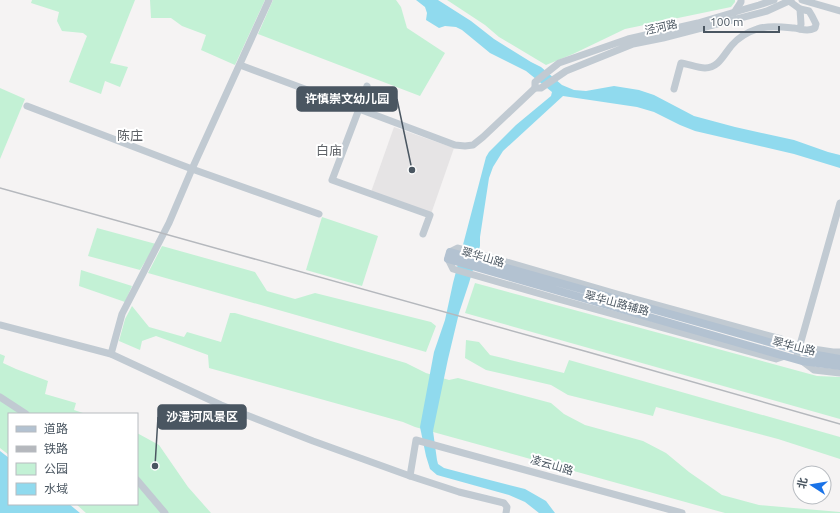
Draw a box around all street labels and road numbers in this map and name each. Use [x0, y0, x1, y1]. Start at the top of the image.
street label: 泾河路 [644, 17, 678, 37]
street label: 翠华山路 [460, 245, 506, 269]
street label: 翠华山路辅路 [584, 289, 650, 317]
street label: 翠华山路 [771, 335, 817, 357]
street label: 凌云山路 [529, 453, 575, 477]

